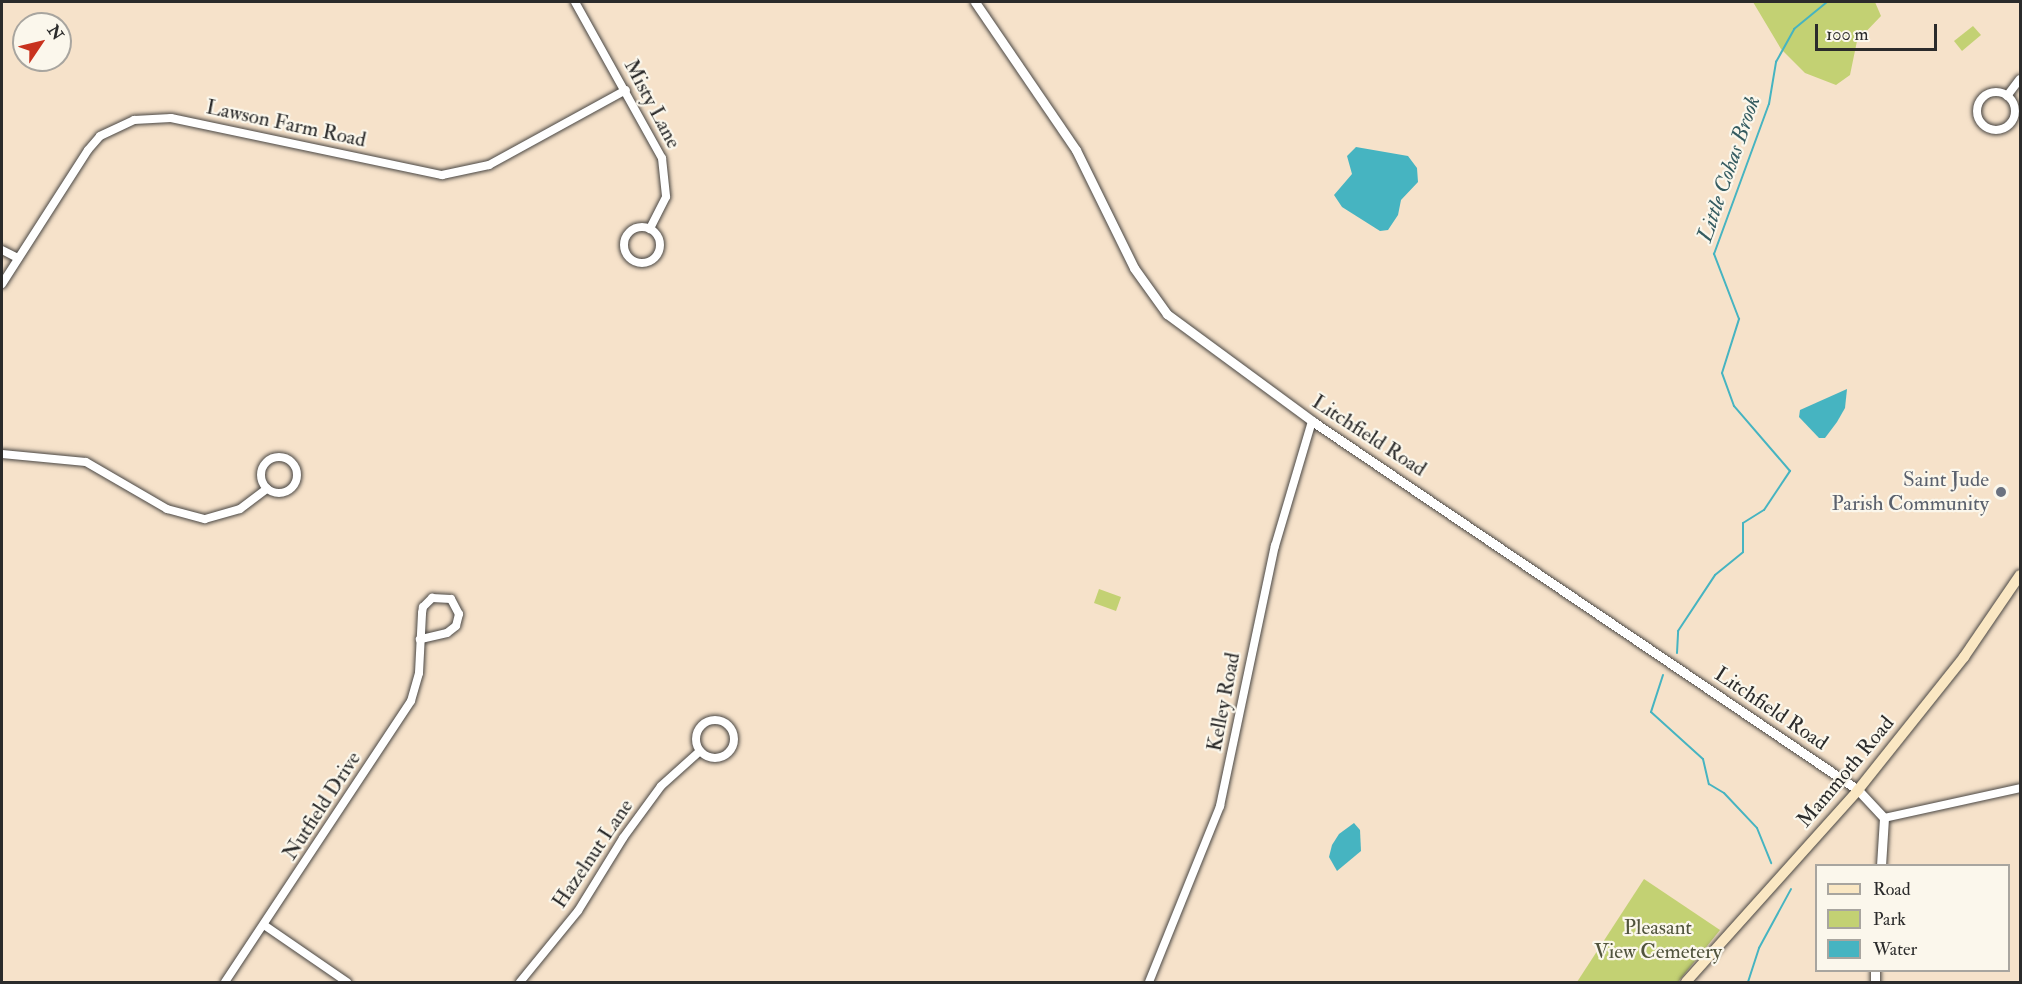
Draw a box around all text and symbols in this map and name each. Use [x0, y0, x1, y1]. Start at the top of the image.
north arrow [12, 12, 72, 72]
scale bar [1818, 12, 1940, 50]
text: N [43, 21, 67, 44]
text: 100 m [1826, 23, 1869, 46]
street label: Misty Lane [618, 55, 686, 153]
water label: Little Cohas Brook [1692, 92, 1766, 246]
street label: Lawson Farm Road [204, 95, 368, 153]
street label: Litchfield Road [1307, 390, 1431, 482]
place label: Saint Jude Parish Community [1832, 467, 1989, 517]
marker: Saint Jude Parish Community [1994, 485, 2008, 499]
street label: Kelley Road [1202, 650, 1246, 754]
street label: Litchfield Road [1710, 662, 1832, 756]
street label: Mammoth Road [1792, 711, 1900, 833]
street label: Nutfield Drive [278, 747, 366, 865]
street label: Hazelnut Lane [547, 795, 639, 913]
legend [1815, 864, 2010, 972]
text: Road [1873, 878, 1911, 901]
text: Park [1873, 908, 1906, 931]
park label: Pleasant View Cemetery [1594, 915, 1722, 965]
text: Water [1873, 938, 1917, 961]

